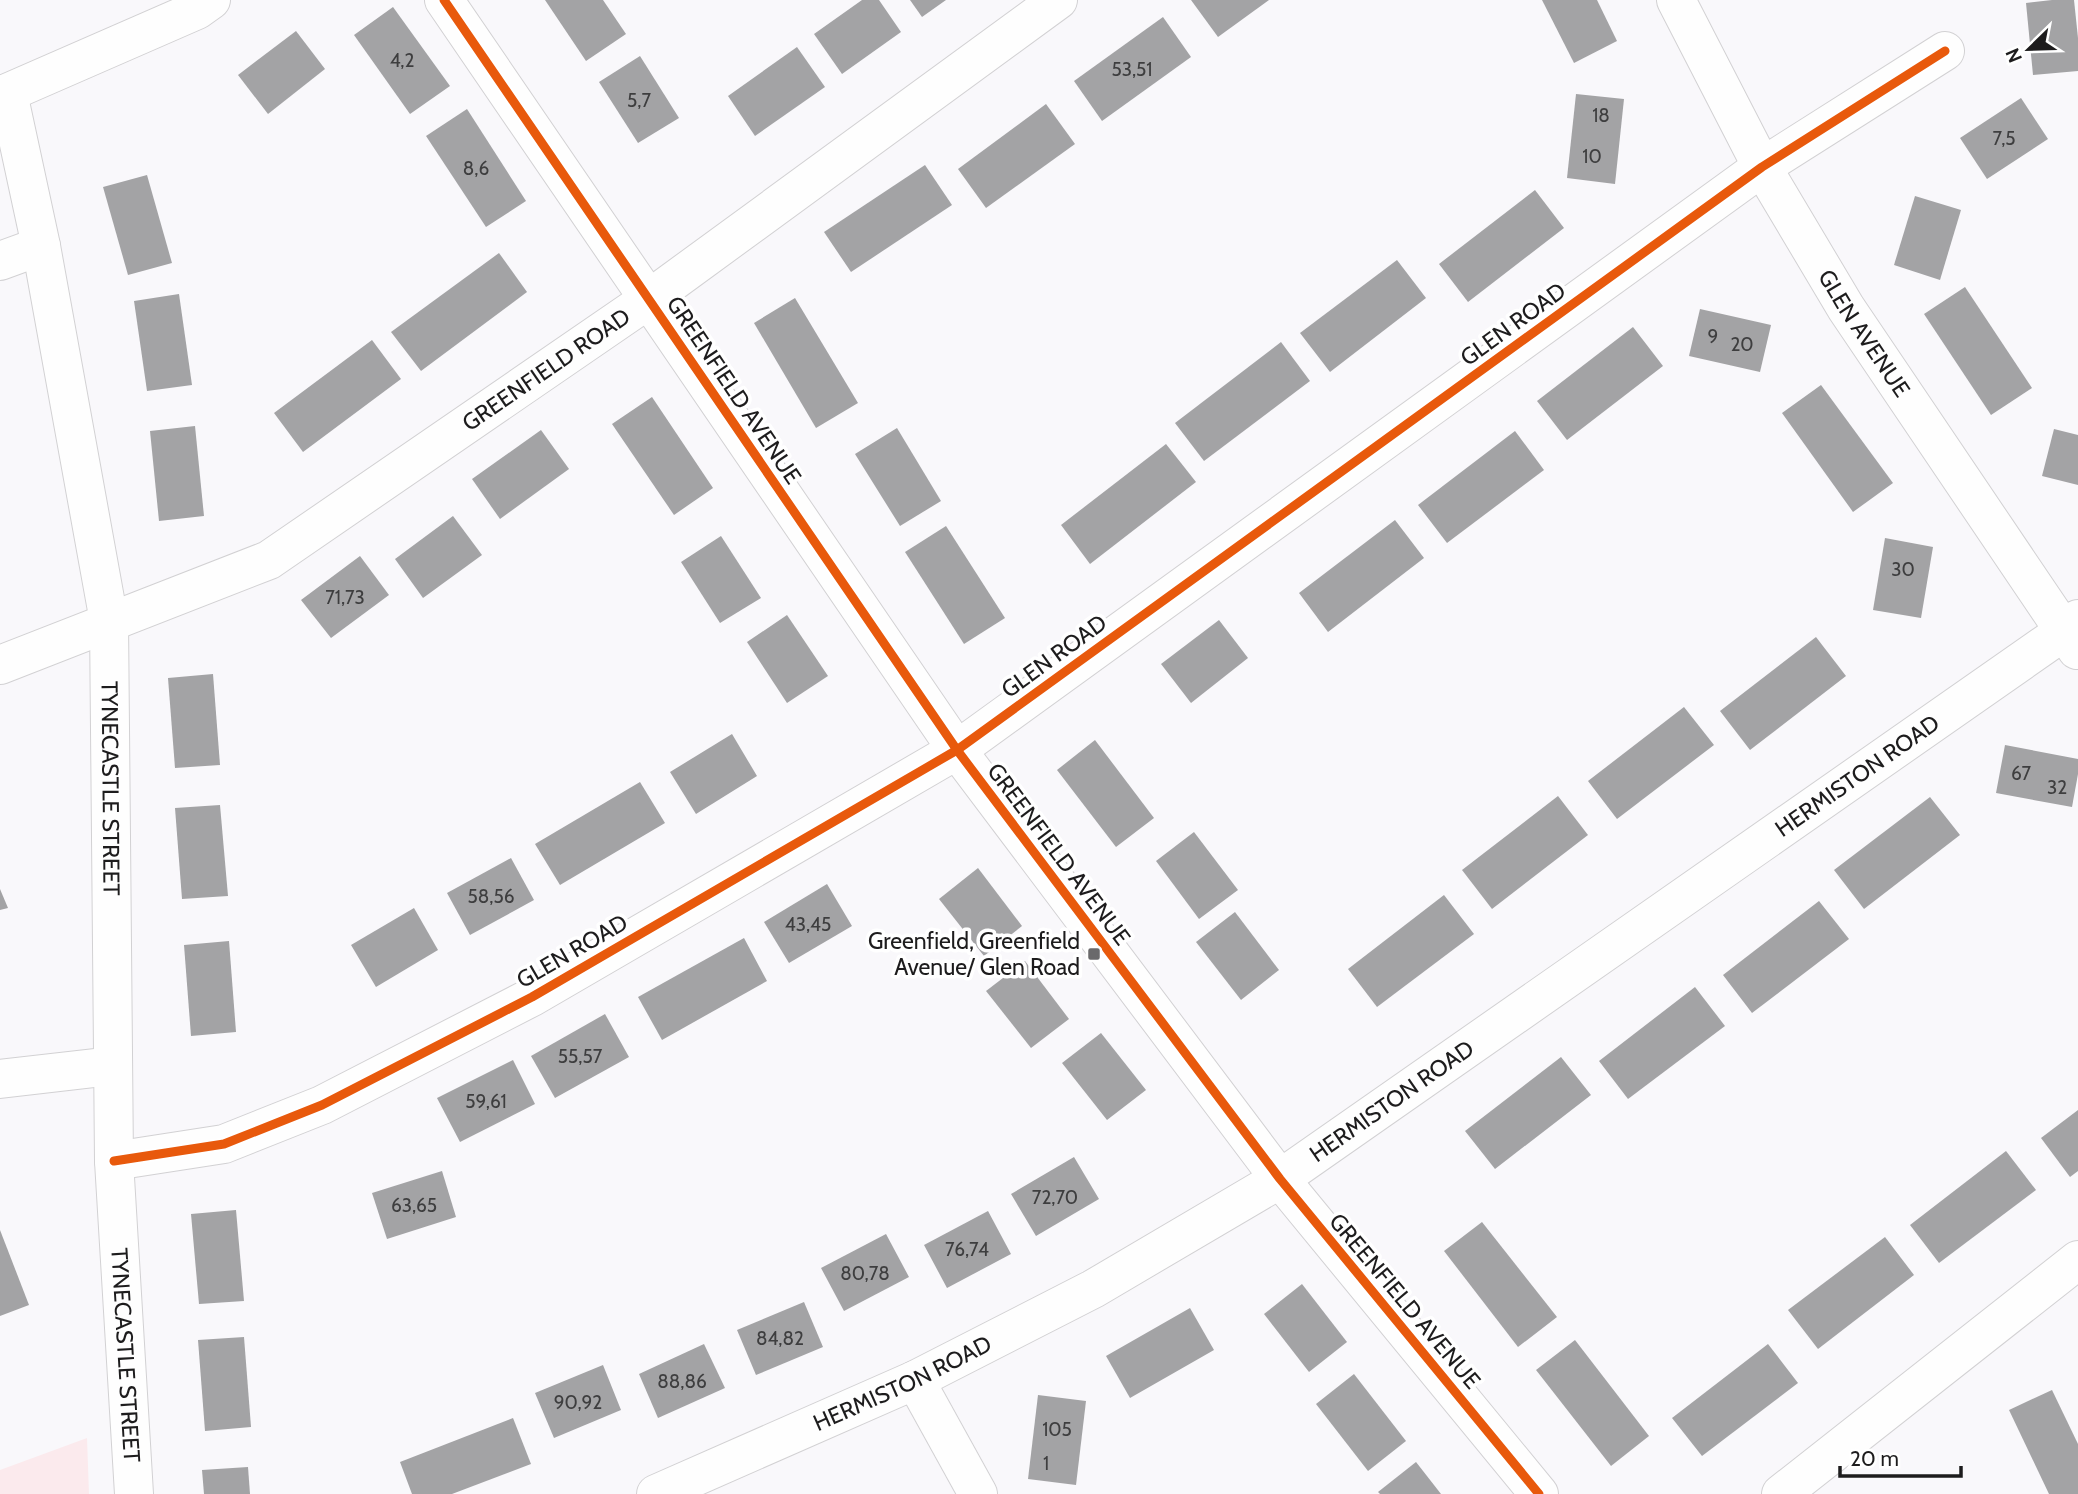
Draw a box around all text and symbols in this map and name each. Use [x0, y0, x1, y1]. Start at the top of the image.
north arrow [1994, 14, 2064, 84]
text: N [2001, 45, 2027, 66]
house number: 4,2 [390, 49, 414, 72]
house number: 53,51 [1111, 58, 1153, 81]
house number: 5,7 [627, 89, 651, 112]
house number: 18 [1592, 104, 1610, 127]
house number: 7,5 [1992, 127, 2016, 150]
house number: 10 [1582, 145, 1602, 168]
house number: 8,6 [463, 157, 489, 180]
street label: GLEN AVENUE [1812, 265, 1916, 402]
street label: GLEN ROAD [1455, 276, 1571, 372]
street label: GREENFIELD AVENUE [661, 291, 807, 489]
street label: GREENFIELD ROAD [457, 302, 635, 437]
house number: 9 [1708, 325, 1718, 348]
house number: 20 [1730, 333, 1754, 356]
house number: 30 [1891, 558, 1915, 581]
house number: 71,73 [325, 586, 365, 609]
street label: GLEN ROAD [996, 608, 1112, 704]
street label: TYNECASTLE STREET [96, 681, 126, 896]
street label: HERMISTON ROAD [1770, 709, 1945, 843]
street label: GREENFIELD AVENUE [981, 758, 1137, 950]
house number: 67 [2011, 762, 2032, 785]
house number: 32 [2047, 776, 2067, 799]
house number: 58,56 [468, 885, 514, 908]
street label: GLEN ROAD [512, 908, 632, 994]
house number: 43,45 [785, 913, 831, 936]
place label: Greenfield, Greenfield Avenue/ Glen Road [868, 927, 1080, 981]
marker: Greenfield, Greenfield Avenue/ Glen Road [1086, 946, 1102, 962]
street label: HERMISTON ROAD [1304, 1034, 1479, 1168]
house number: 55,57 [558, 1045, 603, 1068]
house number: 59,61 [465, 1090, 507, 1113]
house number: 72,70 [1032, 1186, 1078, 1209]
house number: 63,65 [391, 1194, 437, 1217]
street label: GREENFIELD AVENUE [1323, 1208, 1487, 1394]
house number: 76,74 [945, 1238, 989, 1261]
street label: TYNECASTLE STREET [105, 1247, 146, 1463]
house number: 80,78 [840, 1262, 890, 1285]
house number: 84,82 [756, 1327, 804, 1350]
street label: HERMISTON ROAD [809, 1329, 996, 1437]
house number: 88,86 [657, 1370, 707, 1393]
house number: 90,92 [554, 1391, 602, 1414]
house number: 105 [1042, 1418, 1072, 1441]
scale bar [1840, 1434, 1961, 1478]
text: 20 m [1850, 1446, 1899, 1471]
house number: 1 [1043, 1452, 1049, 1475]

